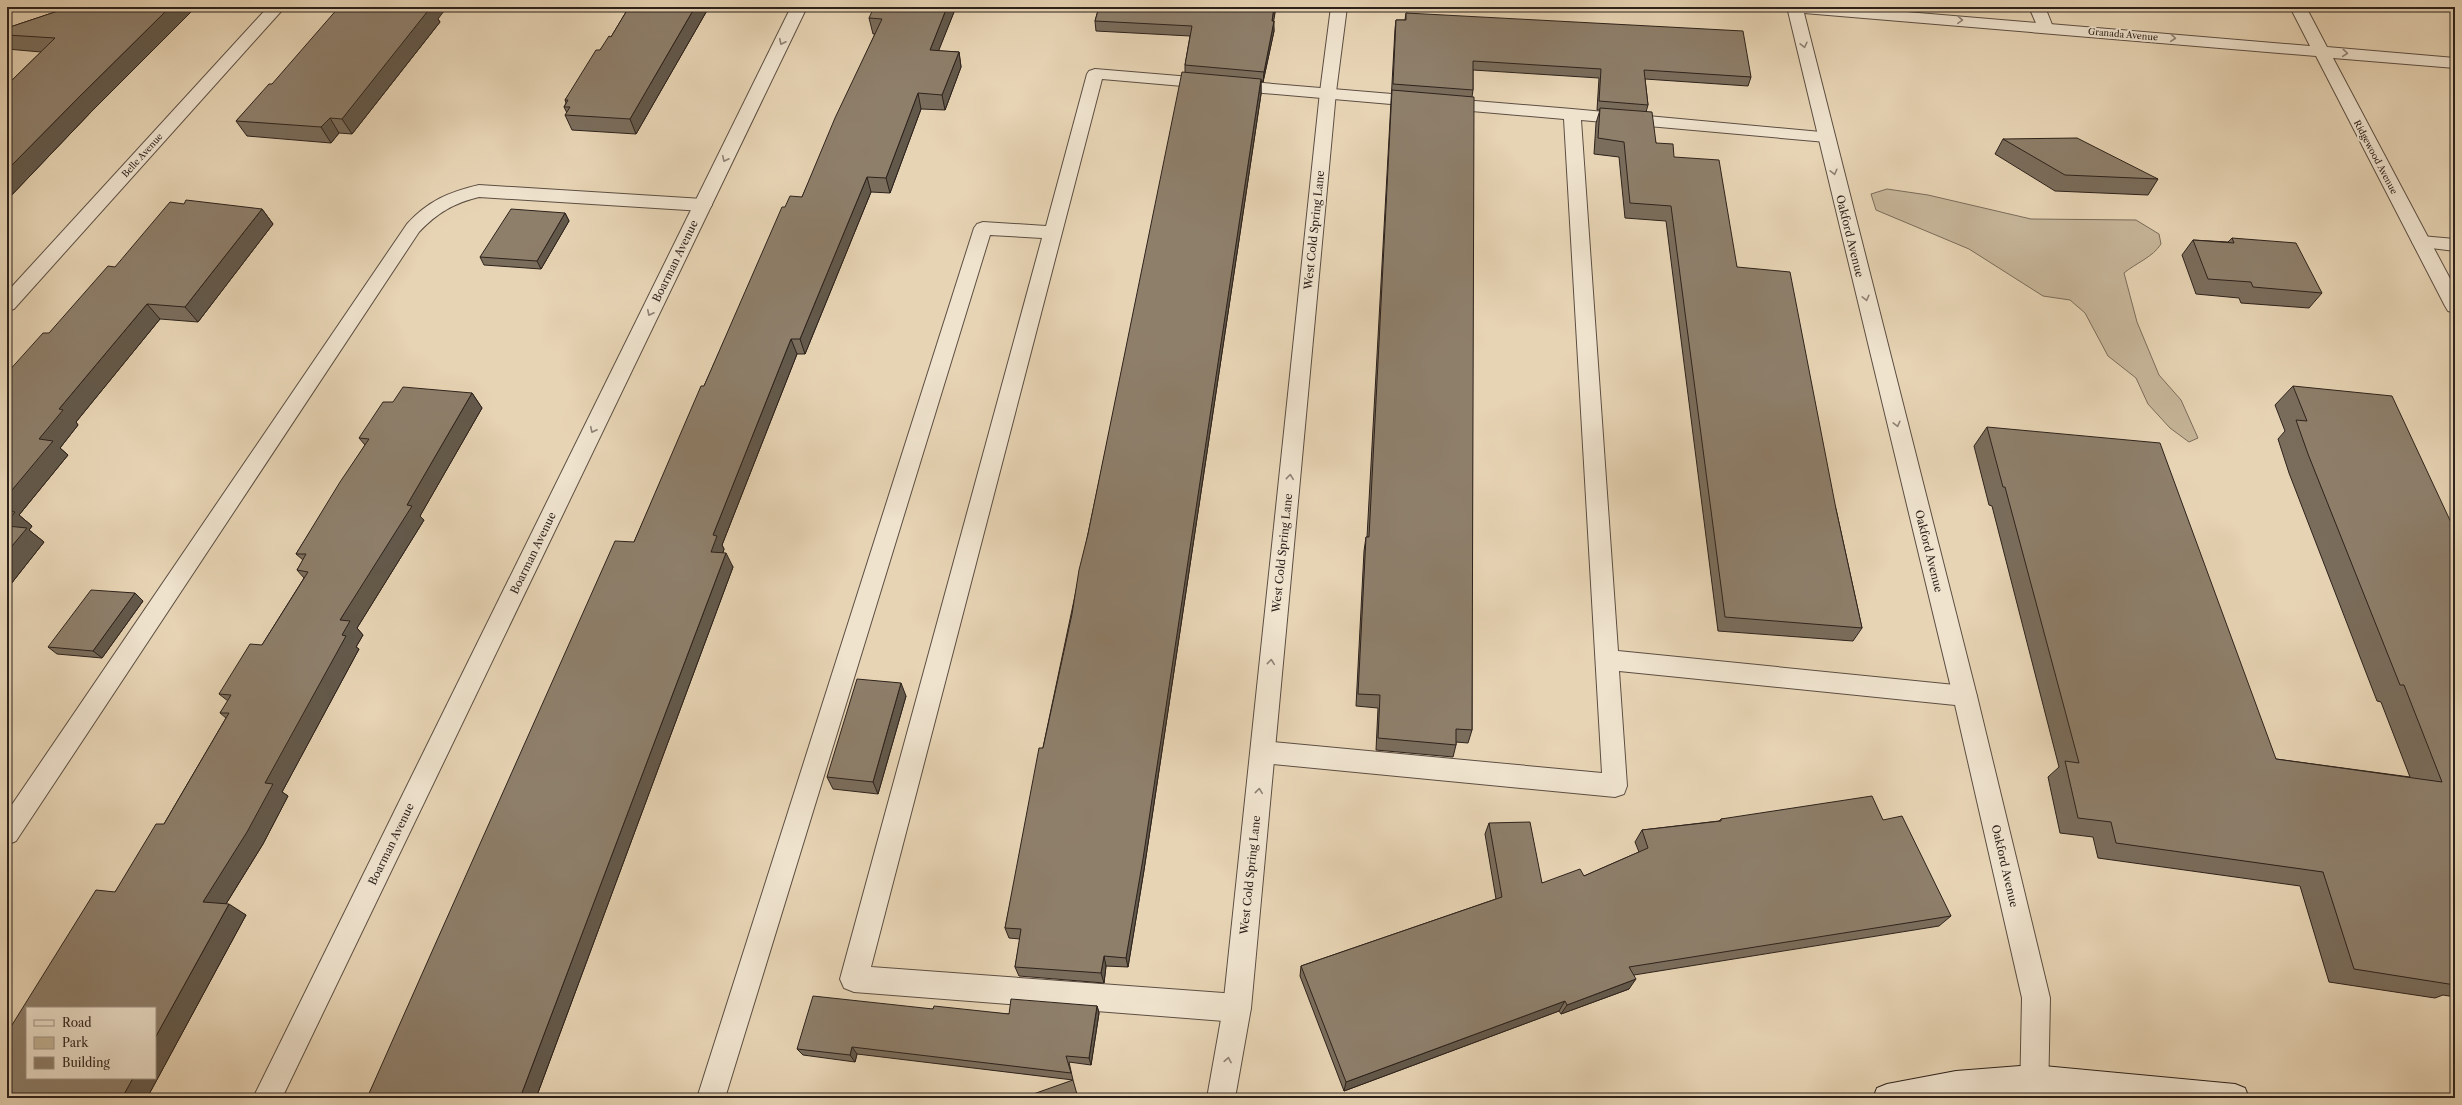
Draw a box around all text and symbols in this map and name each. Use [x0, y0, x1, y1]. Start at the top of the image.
one-way arrow [1957, 16, 1963, 25]
street label: Granada Avenue [2088, 25, 2158, 43]
one-way arrow [2170, 34, 2176, 43]
one-way arrow [779, 38, 787, 45]
one-way arrow [1800, 42, 1808, 49]
one-way arrow [2342, 49, 2348, 58]
street label: Ridgewood Avenue [2352, 118, 2400, 196]
street label: Belle Avenue [119, 131, 165, 179]
one-way arrow [722, 155, 730, 162]
one-way arrow [1830, 169, 1838, 175]
street label: West Cold Spring Lane [1301, 170, 1327, 291]
street label: Oakford Avenue [1833, 193, 1867, 279]
street label: Boarman Avenue [649, 218, 701, 304]
one-way arrow [1861, 295, 1869, 301]
one-way arrow [647, 309, 655, 317]
one-way arrow [1892, 420, 1901, 427]
one-way arrow [590, 426, 597, 434]
one-way arrow [1285, 474, 1294, 480]
street label: West Cold Spring Lane [1269, 493, 1295, 614]
street label: Oakford Avenue [1912, 508, 1946, 594]
street label: Boarman Avenue [507, 510, 559, 596]
one-way arrow [1267, 659, 1276, 665]
one-way arrow [1254, 788, 1263, 794]
street label: Boarman Avenue [365, 801, 417, 887]
street label: West Cold Spring Lane [1237, 815, 1263, 936]
street label: Oakford Avenue [1989, 823, 2021, 909]
legend [26, 1007, 156, 1079]
text: Road [62, 1015, 92, 1030]
text: Park [62, 1035, 89, 1050]
text: Building [62, 1055, 110, 1070]
one-way arrow [1223, 1056, 1232, 1063]

